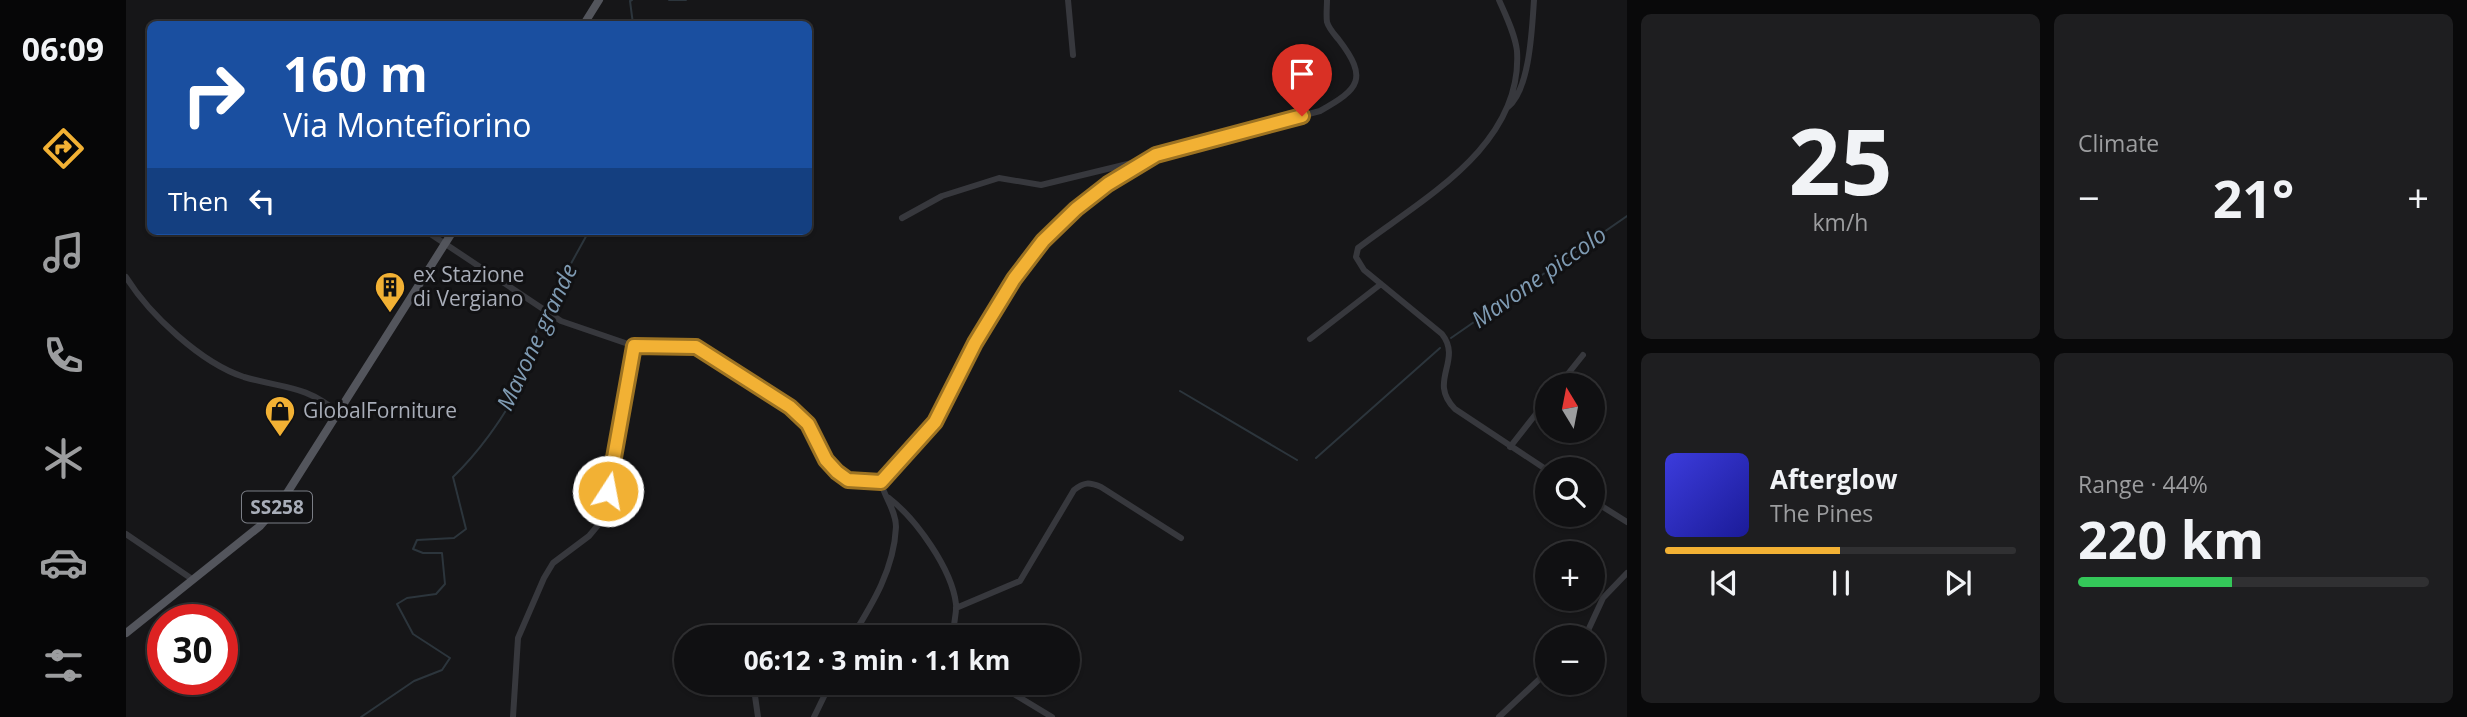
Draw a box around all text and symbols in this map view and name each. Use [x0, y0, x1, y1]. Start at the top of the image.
text: 06:09 [22, 27, 104, 70]
text: 160 m [283, 40, 428, 106]
pin [1272, 44, 1332, 116]
icon: right [168, 49, 259, 140]
icon: arrive [1283, 55, 1321, 93]
text: 25 [1788, 98, 1893, 222]
text: Via Montefiorino [283, 103, 531, 146]
icon: directions [39, 124, 88, 173]
text: Climate [2078, 127, 2159, 159]
text: 21° [2213, 162, 2294, 233]
text: − [2078, 171, 2100, 223]
text: + [2407, 171, 2429, 223]
icon: left [243, 182, 281, 220]
text: Then [168, 183, 229, 219]
text: km/h [1813, 206, 1868, 238]
water label: Mavone piccolo [1464, 218, 1612, 335]
icon: music [39, 228, 88, 277]
water label: Mavone grande [488, 258, 584, 415]
place label: ex Stazione di Vergiano [413, 260, 524, 312]
building icon: ex Stazione di Vergiano [373, 270, 407, 314]
icon: phone [39, 331, 88, 380]
north arrow [1535, 373, 1605, 443]
map controls [1535, 373, 1605, 695]
shop icon: GlobalForniture [263, 394, 297, 438]
place label: GlobalForniture [303, 396, 457, 424]
icon: climate [39, 434, 88, 483]
position arrow [571, 454, 645, 528]
button: search [1535, 457, 1605, 527]
text: Afterglow [1770, 461, 1897, 497]
text: Range · 44% [2078, 468, 2208, 500]
road number: SS258 [242, 492, 312, 522]
text: The Pines [1770, 497, 1873, 529]
text: 220 km [2078, 503, 2264, 574]
icon: car [39, 538, 88, 587]
button: + [1535, 541, 1605, 611]
icon: previous [1705, 564, 1743, 602]
icon: pause [1822, 564, 1860, 602]
icon: next [1939, 564, 1977, 602]
speed limit sign: 30 [147, 604, 238, 695]
button: − [1535, 625, 1605, 695]
icon: filters [39, 641, 88, 690]
text: 06:12 · 3 min · 1.1 km [744, 642, 1010, 678]

